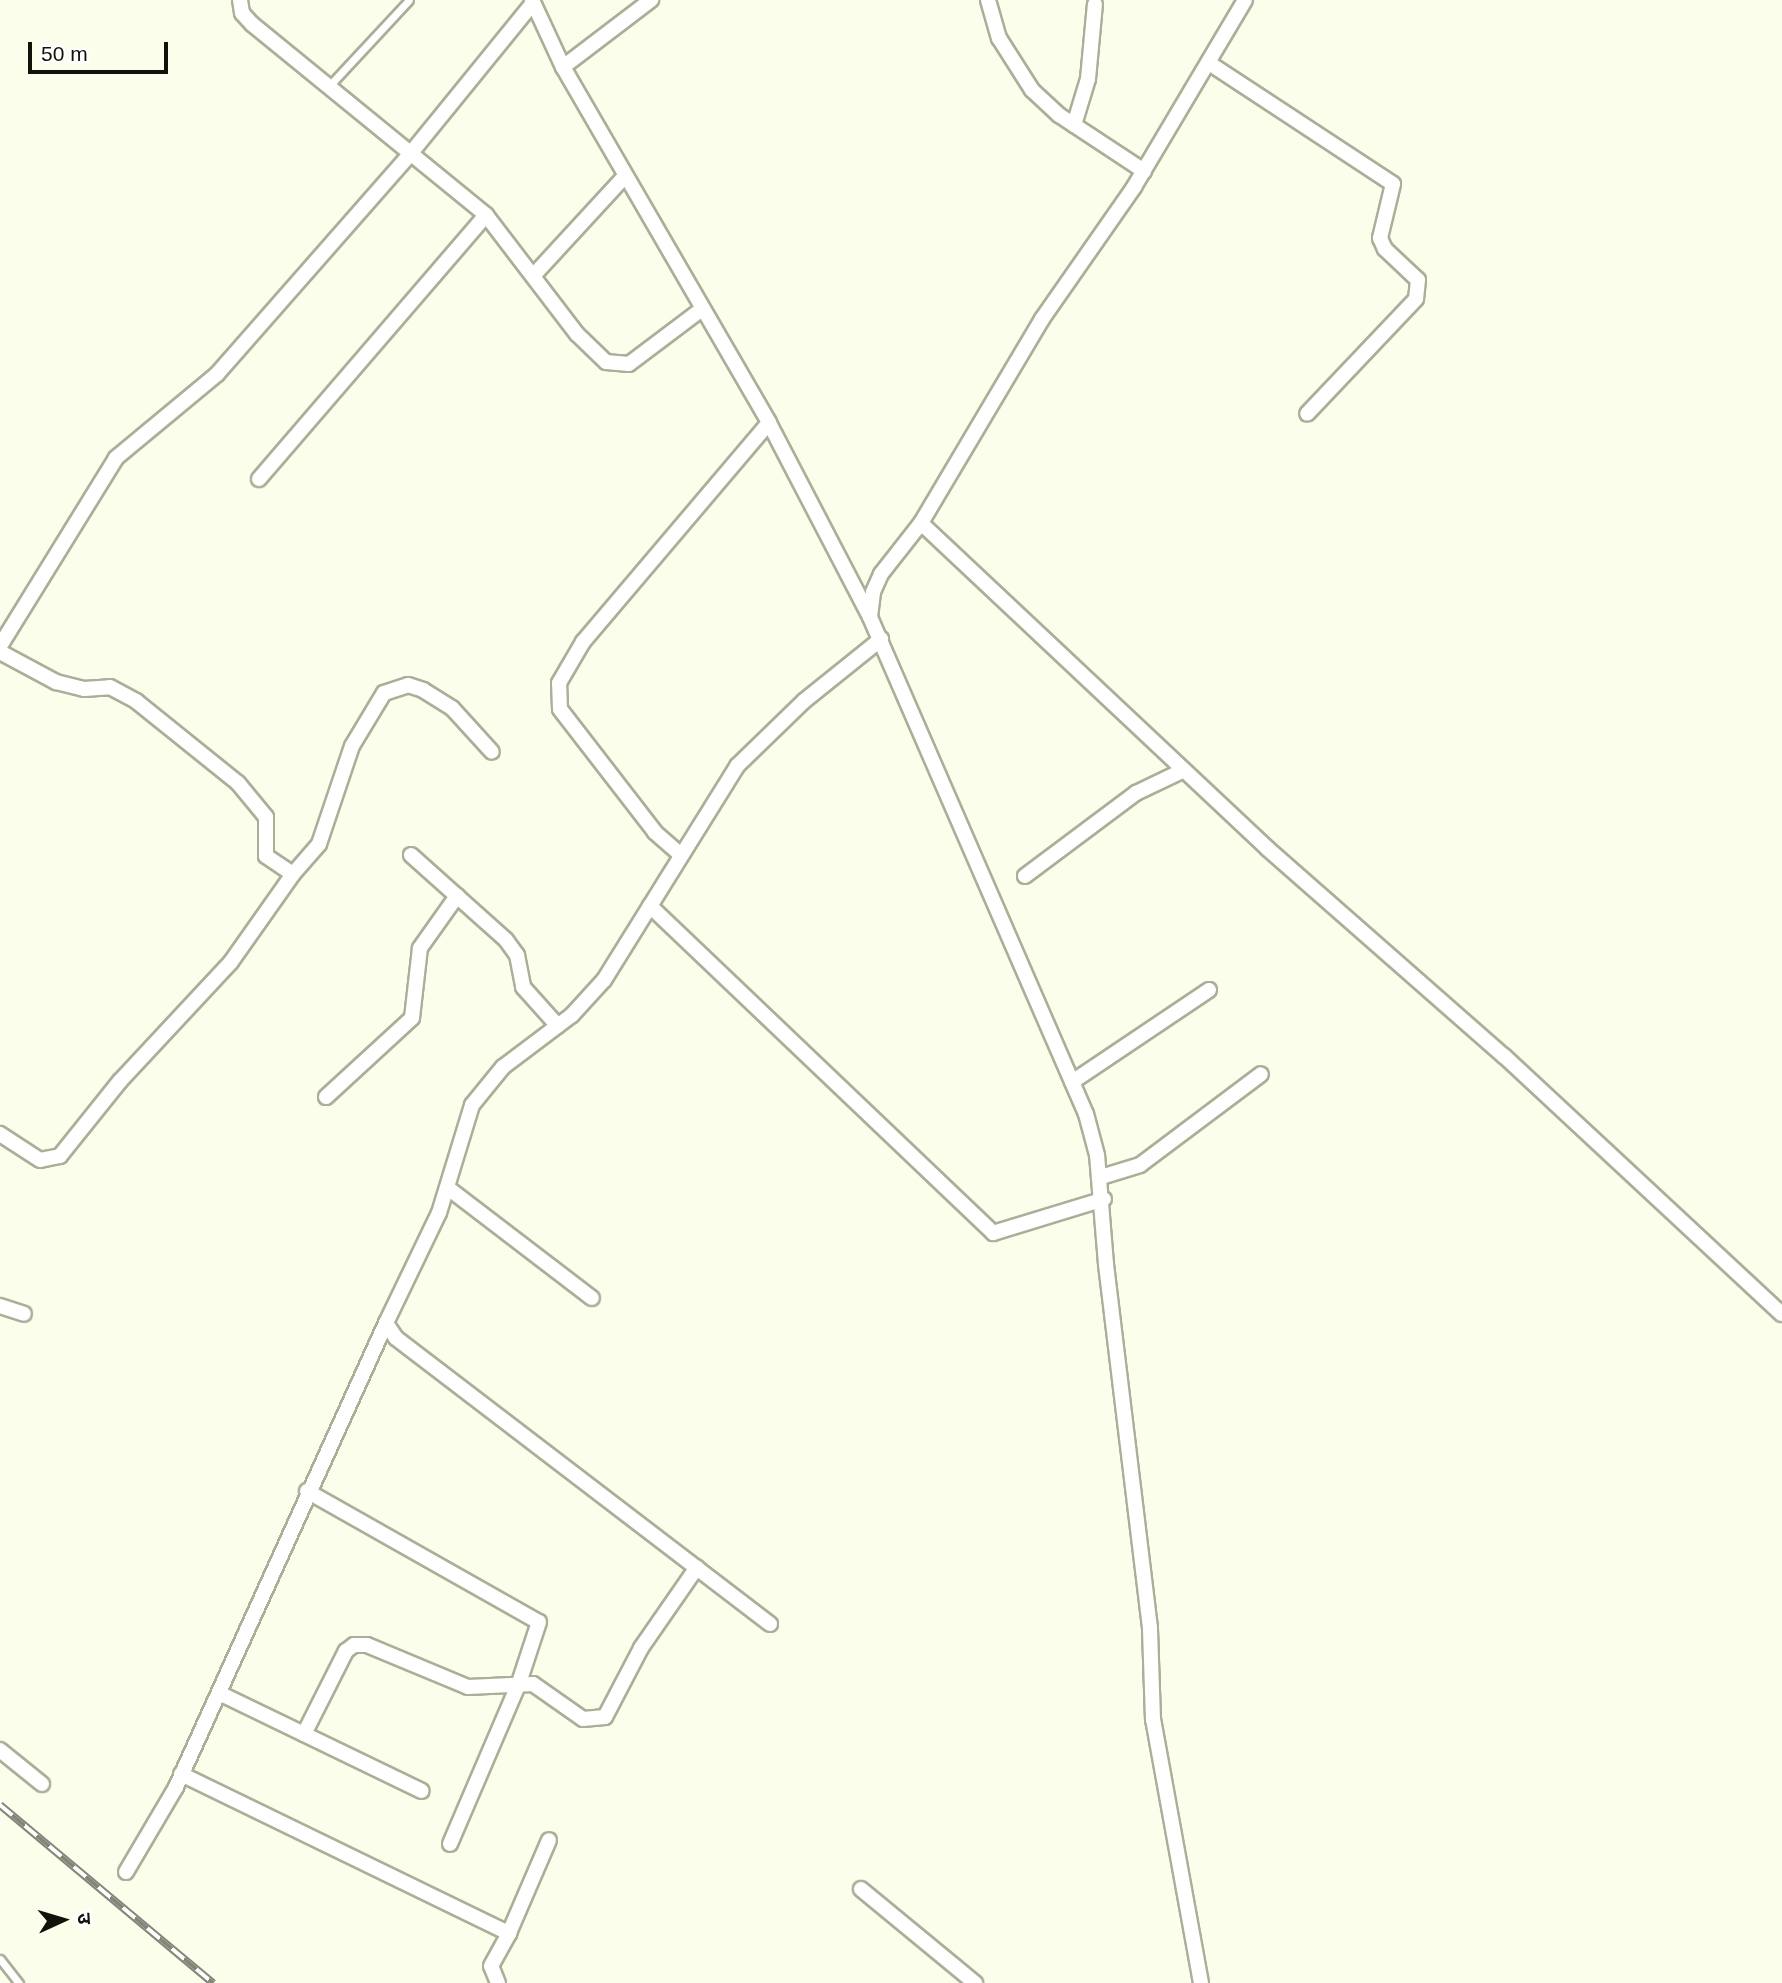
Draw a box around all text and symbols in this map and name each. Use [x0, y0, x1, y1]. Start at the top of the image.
scale bar [32, 28, 172, 72]
text: 50 m [41, 42, 88, 65]
north arrow [28, 1885, 98, 1955]
text: उ [74, 1912, 95, 1925]

